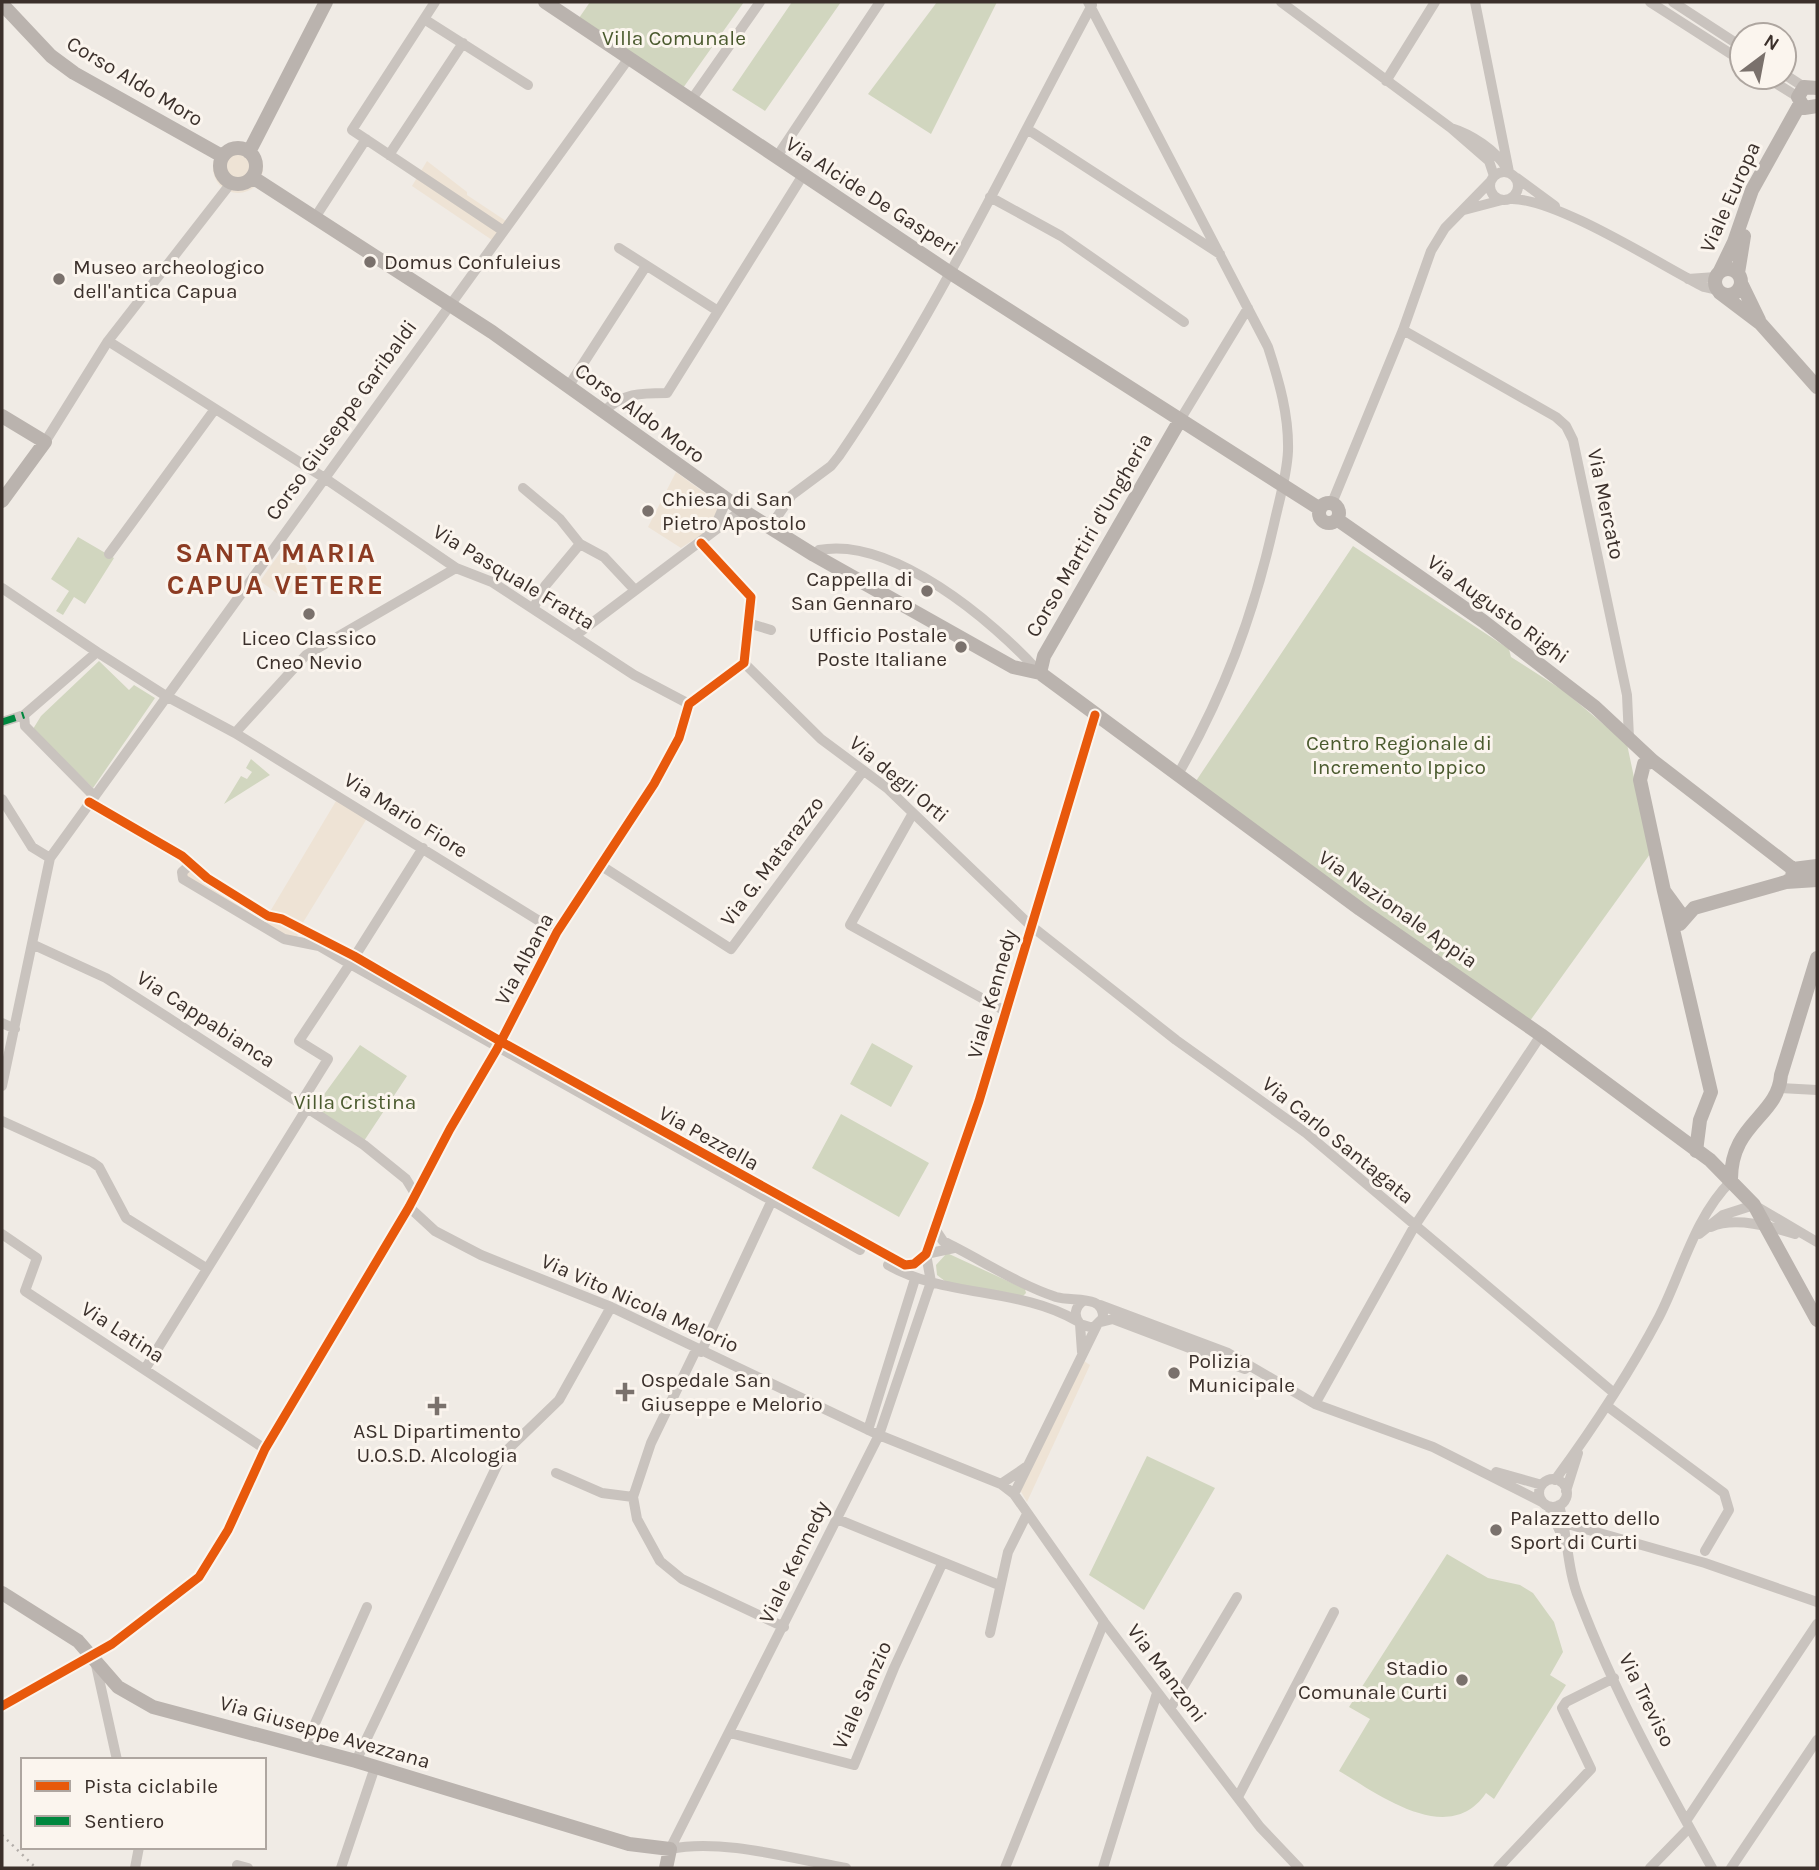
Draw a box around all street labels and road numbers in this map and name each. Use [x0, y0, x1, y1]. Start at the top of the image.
street label: Corso Aldo Moro [63, 31, 207, 131]
street label: Via Alcide De Gasperi [781, 131, 963, 261]
street label: Viale Europa [1695, 138, 1765, 256]
street label: Corso Giuseppe Garibaldi [260, 315, 422, 525]
street label: Corso Aldo Moro [570, 358, 710, 468]
street label: Corso Martiri d'Ungheria [1021, 429, 1157, 641]
street label: Via Mercato [1583, 446, 1629, 562]
street label: Via Pasquale Fratta [429, 519, 599, 635]
street label: Via Augusto Righi [1422, 550, 1574, 668]
street label: Via degli Orti [845, 731, 953, 827]
street label: Via Mario Fiore [340, 767, 472, 863]
street label: Via G. Matarazzo [715, 791, 829, 931]
street label: Via Nazionale Appia [1314, 845, 1482, 973]
street label: Via Albana [490, 909, 558, 1009]
street label: Viale Kennedy [962, 926, 1022, 1061]
street label: Via Cappabianca [132, 965, 280, 1073]
street label: Via Carlo Santagata [1257, 1071, 1419, 1209]
street label: Via Pezzella [655, 1101, 763, 1175]
street label: Via Vito Nicola Melorio [538, 1249, 742, 1357]
street label: Via Latina [77, 1296, 169, 1368]
street label: Viale Kennedy [754, 1497, 834, 1627]
street label: Via Manzoni [1122, 1619, 1212, 1727]
street label: Viale Sanzio [827, 1637, 897, 1753]
street label: Via Treviso [1614, 1649, 1680, 1751]
street label: Via Giuseppe Avezzana [217, 1690, 433, 1774]

